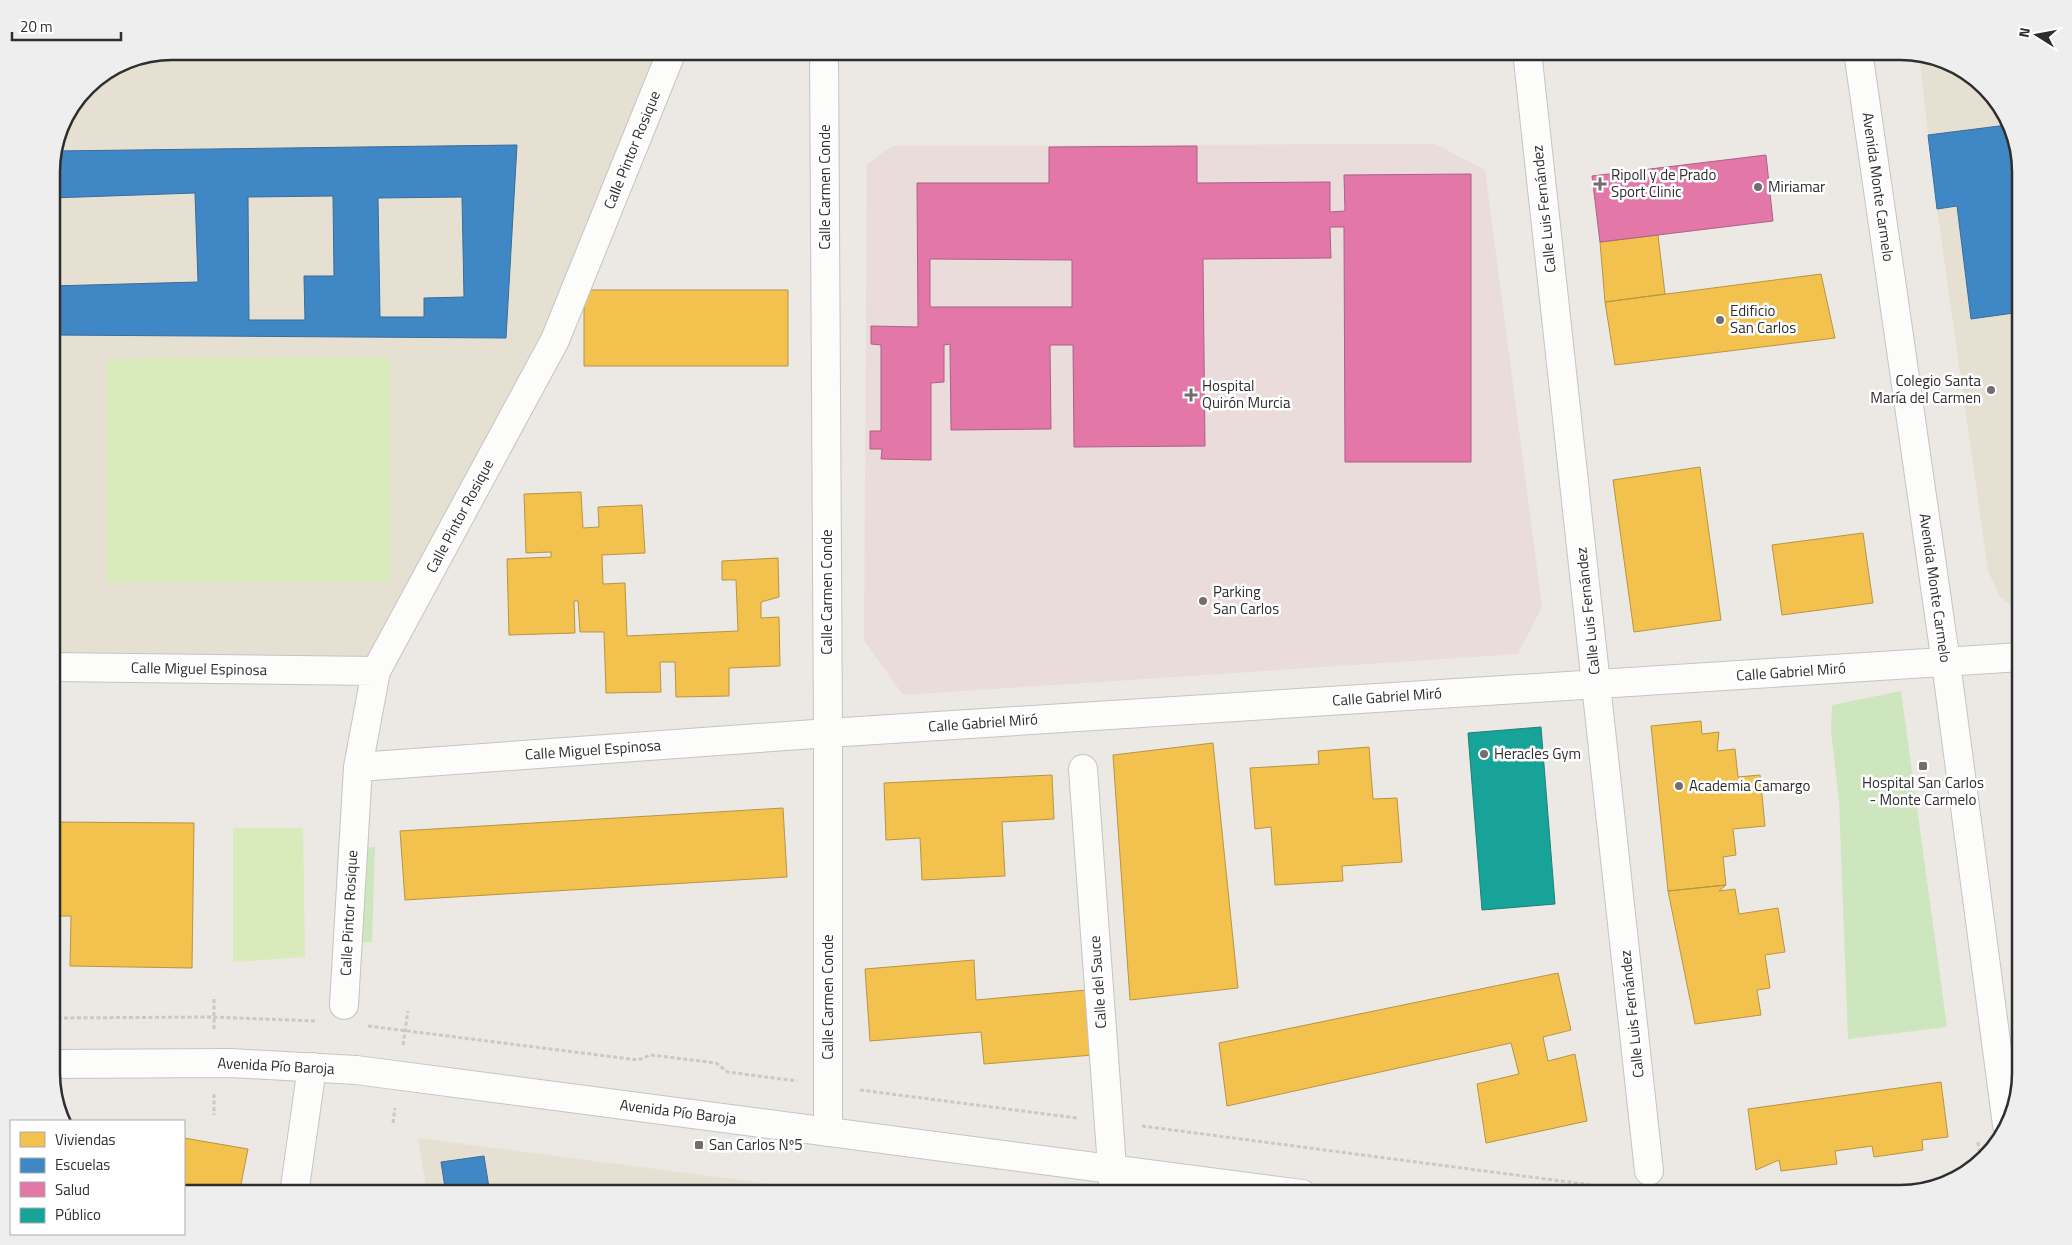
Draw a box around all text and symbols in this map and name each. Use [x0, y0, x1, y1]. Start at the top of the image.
scale bar [12, 10, 121, 42]
north arrow [2012, 10, 2062, 60]
text: 20 m [20, 15, 53, 38]
text: N [2013, 26, 2035, 39]
street label: Calle Pintor Rosique [597, 87, 666, 213]
street label: Avenida Monte Carmelo [1857, 111, 1900, 263]
street label: Calle Carmen Conde [813, 124, 836, 250]
street label: Calle Luis Fernández [1525, 144, 1562, 274]
place label: Ripoll y de Prado Sport Clinic [1611, 163, 1716, 203]
place label: Miriamar [1768, 175, 1825, 198]
marker: Ripoll y de Prado Sport Clinic [1593, 177, 1607, 191]
marker: Miriamar [1752, 181, 1764, 193]
place label: Edificio San Carlos [1730, 299, 1796, 339]
marker: Edificio San Carlos [1714, 314, 1726, 326]
place label: Colegio Santa María del Carmen [1870, 369, 1981, 409]
place label: Hospital Quirón Murcia [1202, 374, 1291, 414]
marker: Colegio Santa María del Carmen [1985, 384, 1997, 396]
marker: Hospital Quirón Murcia [1184, 388, 1198, 402]
street label: Calle Pintor Rosique [420, 455, 499, 577]
street label: Avenida Monte Carmelo [1914, 512, 1957, 664]
street label: Calle Carmen Conde [815, 529, 838, 655]
street label: Calle Luis Fernández [1569, 546, 1606, 676]
place label: Parking San Carlos [1213, 580, 1279, 620]
marker: Parking San Carlos [1197, 595, 1209, 607]
street label: Calle Miguel Espinosa [131, 656, 268, 681]
street label: Calle Gabriel Miró [1735, 656, 1847, 687]
street label: Calle Gabriel Miró [1331, 681, 1443, 712]
street label: Calle Gabriel Miró [927, 707, 1039, 738]
street label: Calle Miguel Espinosa [524, 733, 662, 766]
place label: Heracles Gym [1494, 742, 1581, 765]
marker: Heracles Gym [1478, 748, 1490, 760]
marker: Hospital San Carlos - Monte Carmelo [1917, 760, 1929, 772]
place label: Hospital San Carlos - Monte Carmelo [1862, 771, 1984, 811]
place label: Academia Camargo [1689, 774, 1811, 797]
marker: Academia Camargo [1673, 780, 1685, 792]
street label: Calle Pintor Rosique [334, 849, 363, 977]
street label: Calle Carmen Conde [816, 934, 839, 1060]
street label: Calle del Sauce [1083, 935, 1112, 1029]
street label: Calle Luis Fernández [1613, 949, 1650, 1079]
street label: Avenida Pío Baroja [217, 1051, 336, 1080]
street label: Avenida Pío Baroja [618, 1093, 738, 1130]
legend [10, 1120, 185, 1235]
text: Viviendas [55, 1128, 116, 1151]
place label: San Carlos Nº5 [709, 1133, 803, 1156]
marker: San Carlos Nº5 [693, 1139, 705, 1151]
text: Escuelas [55, 1153, 110, 1176]
text: Salud [55, 1178, 90, 1201]
text: Público [55, 1203, 101, 1226]

